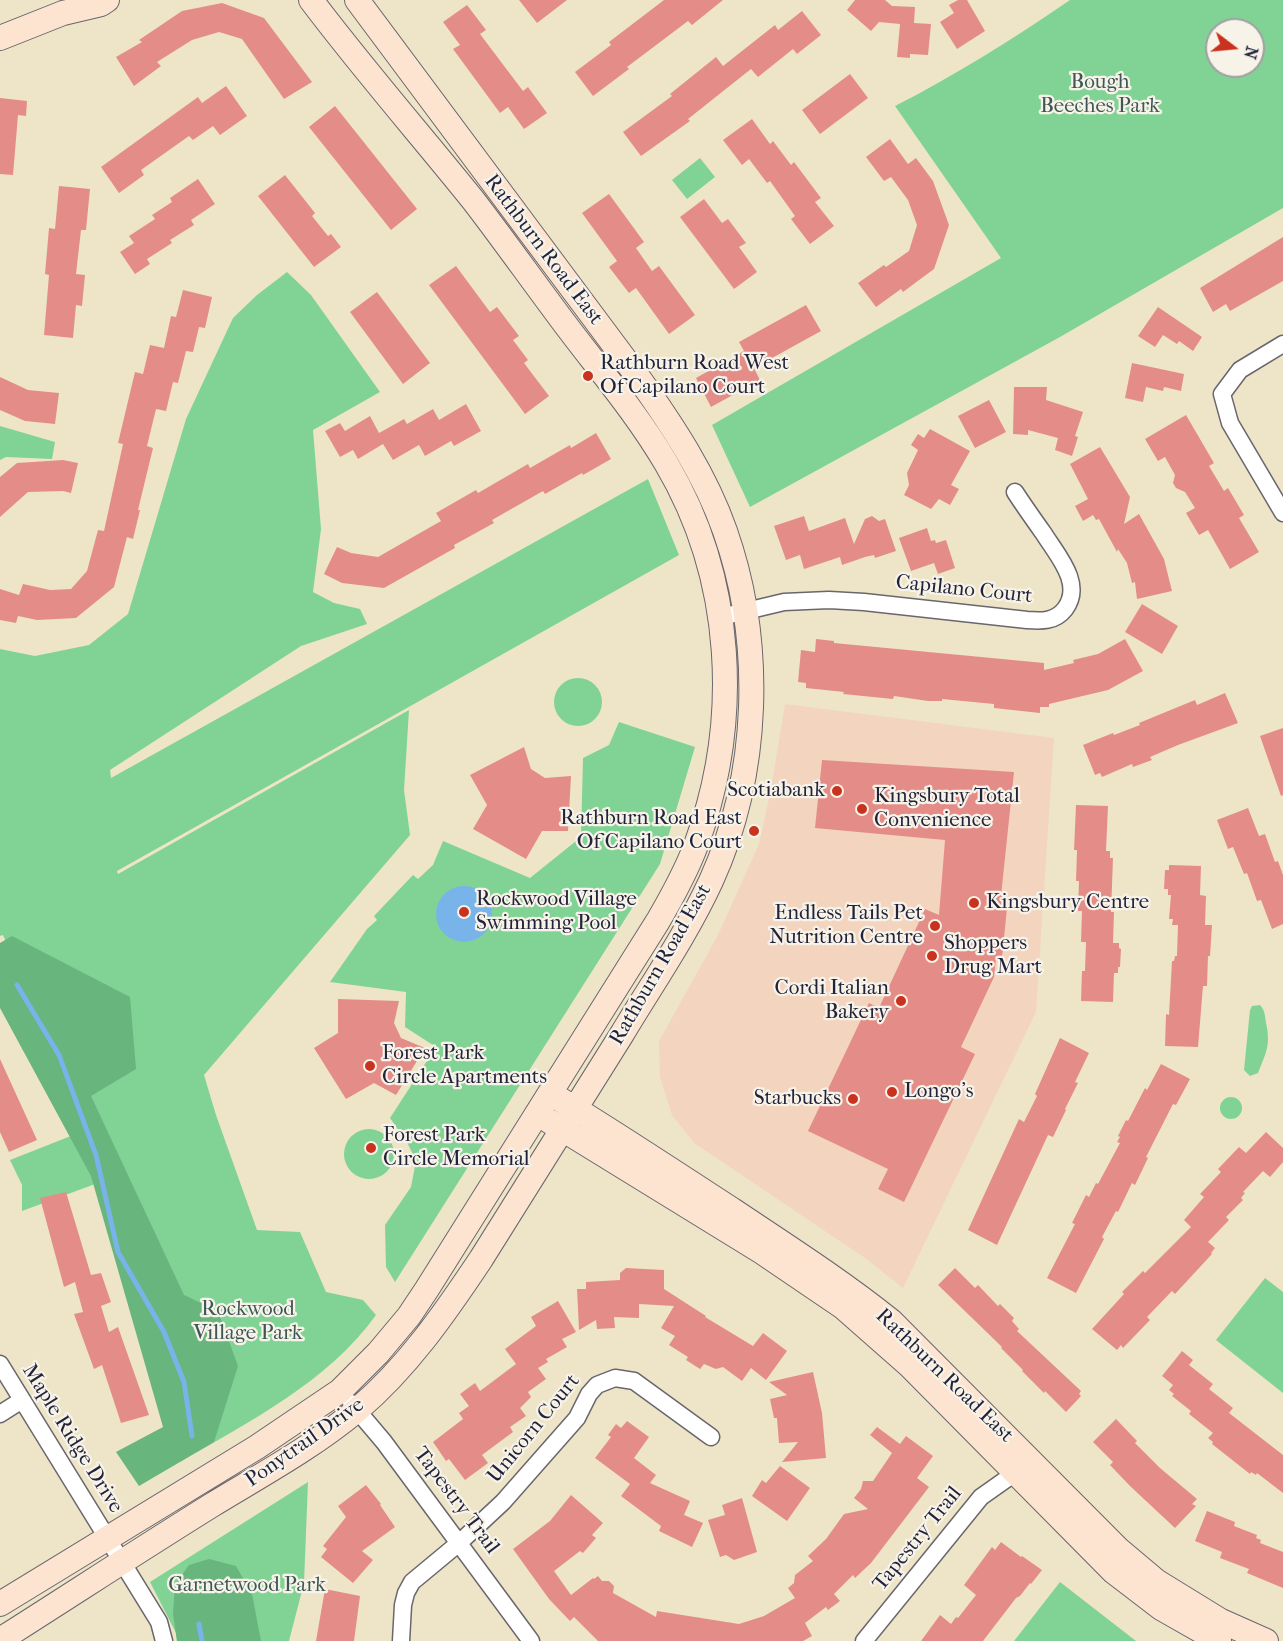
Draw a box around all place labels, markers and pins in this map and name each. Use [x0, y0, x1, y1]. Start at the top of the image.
place label: Rathburn Road West Of Capilano Court [600, 351, 789, 401]
marker: Rathburn Road West Of Capilano Court [581, 369, 595, 383]
place label: Scotiabank [727, 778, 825, 804]
marker: Scotiabank [830, 784, 844, 798]
place label: Kingsbury Total Convenience [874, 784, 1020, 834]
marker: Kingsbury Total Convenience [855, 802, 869, 816]
place label: Rathburn Road East Of Capilano Court [560, 806, 742, 856]
marker: Rathburn Road East Of Capilano Court [747, 824, 761, 838]
place label: Rockwood Village Swimming Pool [476, 887, 637, 937]
place label: Kingsbury Centre [986, 890, 1149, 916]
marker: Kingsbury Centre [967, 896, 981, 910]
place label: Endless Tails Pet Nutrition Centre [769, 901, 923, 951]
marker: Rockwood Village Swimming Pool [457, 905, 471, 919]
marker: Endless Tails Pet Nutrition Centre [928, 919, 942, 933]
place label: Shoppers Drug Mart [944, 931, 1042, 981]
marker: Shoppers Drug Mart [925, 949, 939, 963]
place label: Cordi Italian Bakery [775, 976, 889, 1026]
marker: Cordi Italian Bakery [894, 994, 908, 1008]
place label: Forest Park Circle Apartments [382, 1041, 547, 1091]
marker: Forest Park Circle Apartments [363, 1059, 377, 1073]
place label: Longo's [904, 1079, 973, 1105]
marker: Longo's [885, 1085, 899, 1099]
place label: Starbucks [754, 1086, 841, 1112]
marker: Starbucks [846, 1092, 860, 1106]
place label: Forest Park Circle Memorial [383, 1123, 530, 1173]
marker: Forest Park Circle Memorial [364, 1141, 378, 1155]

